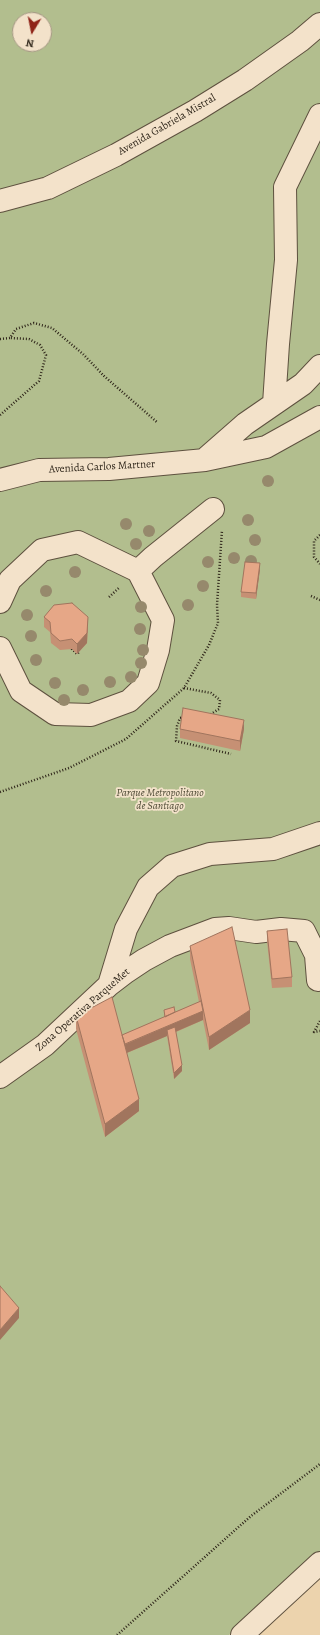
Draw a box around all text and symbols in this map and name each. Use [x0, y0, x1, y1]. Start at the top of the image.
north arrow [12, 12, 52, 52]
text: N [25, 35, 35, 51]
street label: Avenida Gabriela Mistral [116, 92, 218, 158]
street label: Avenida Carlos Martner [48, 458, 156, 476]
park label: Parque Metropolitano de Santiago [116, 786, 204, 812]
street label: Zona Operativa ParqueMet [33, 966, 133, 1054]

